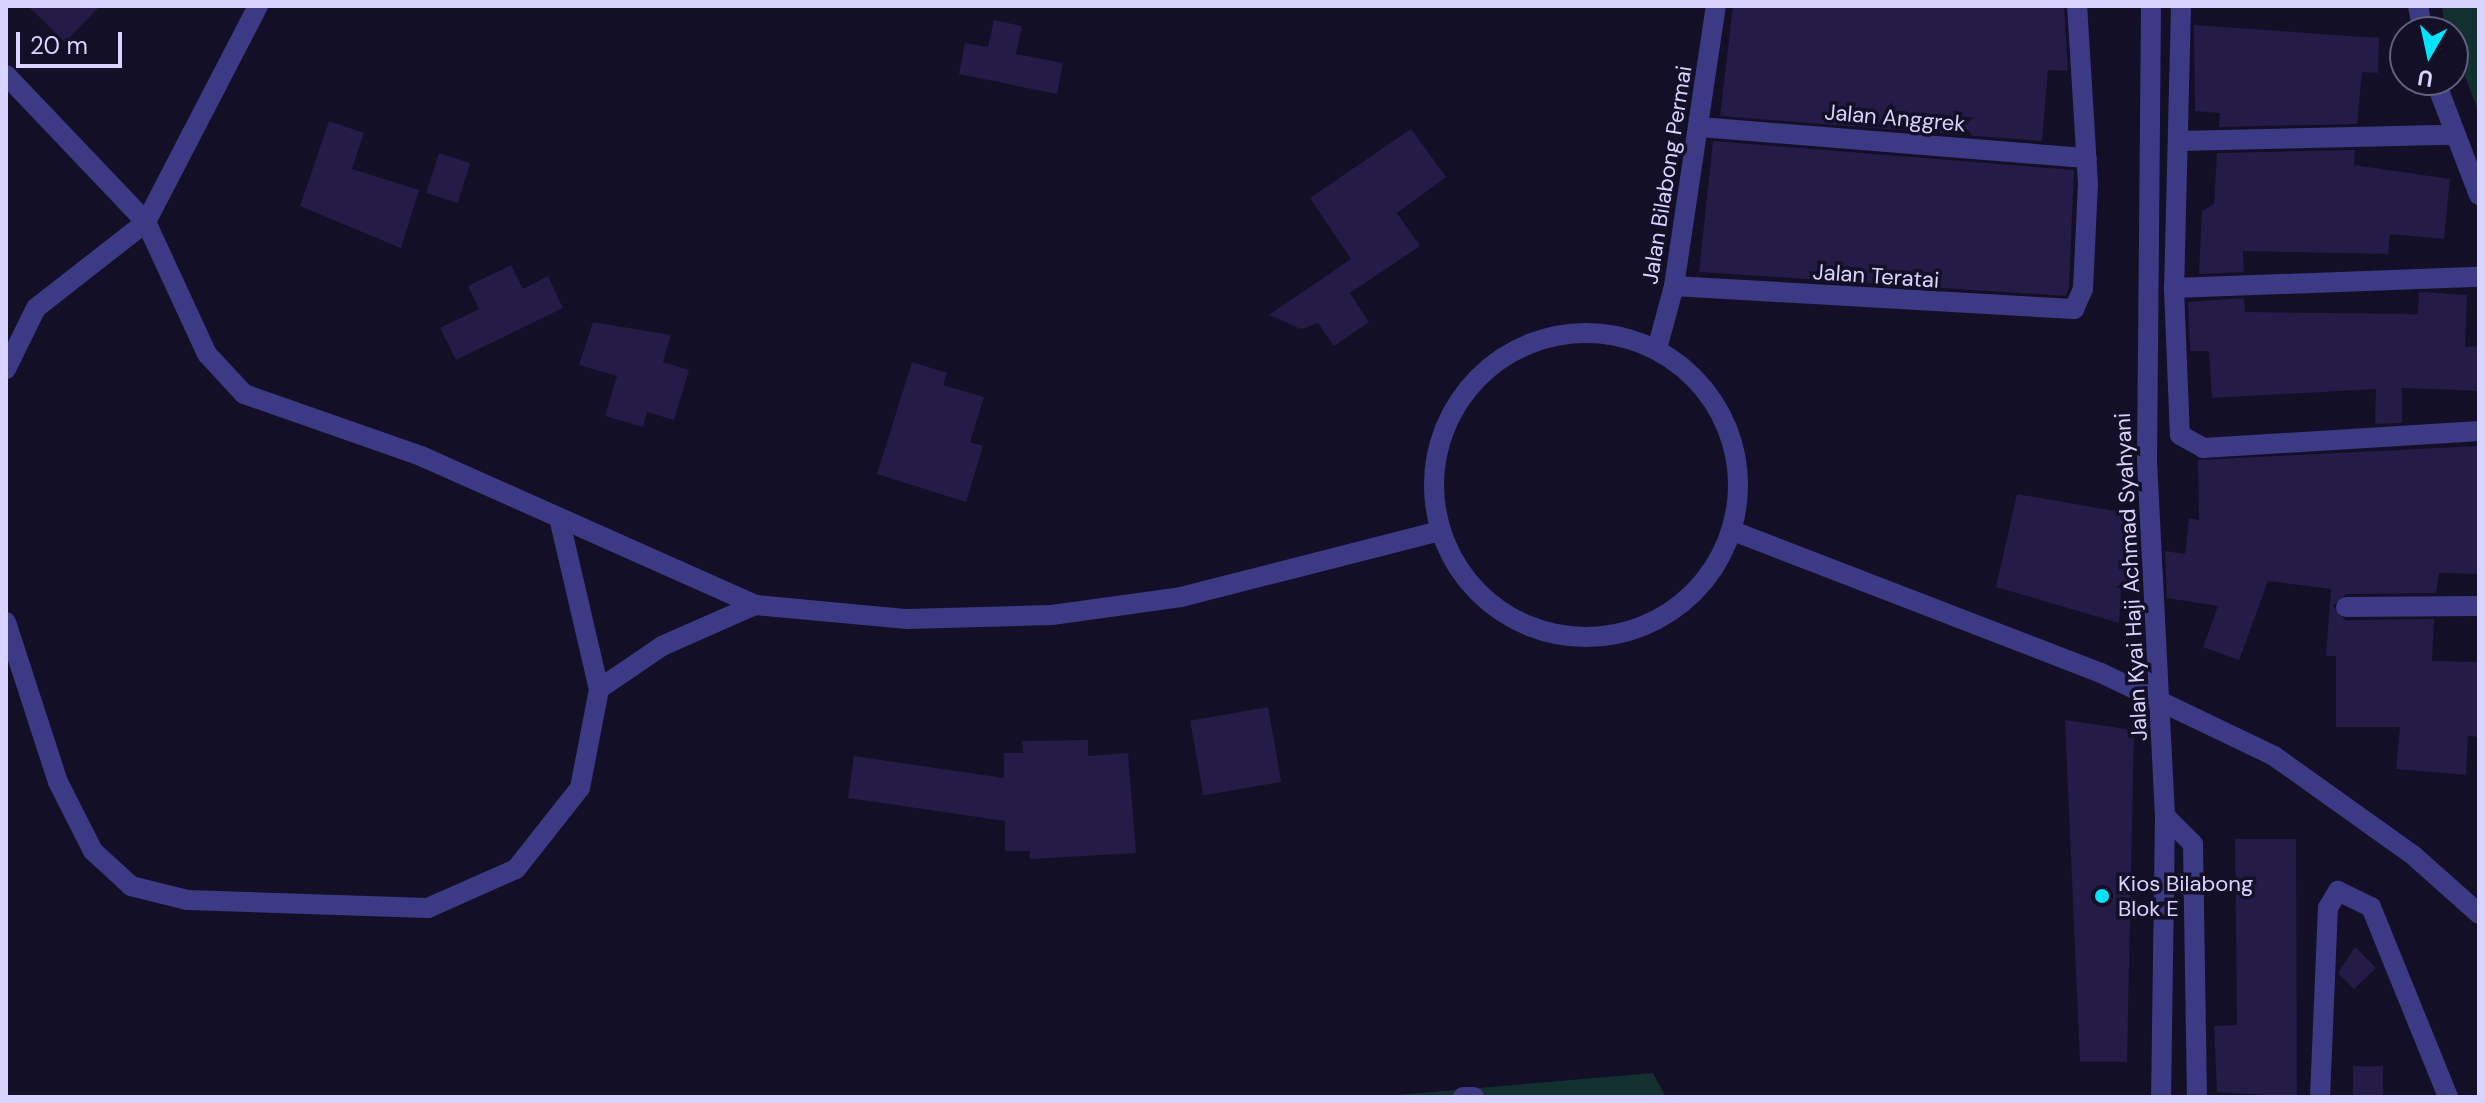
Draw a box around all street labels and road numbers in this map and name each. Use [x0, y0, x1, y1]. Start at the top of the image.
street label: Jalan Bilabong Permai [1637, 64, 1697, 286]
street label: Jalan Anggrek [1823, 99, 1967, 137]
street label: Jalan Teratai [1812, 258, 1940, 294]
street label: Jalan Kyai Haji Achmad Syahyani [2109, 412, 2153, 742]

